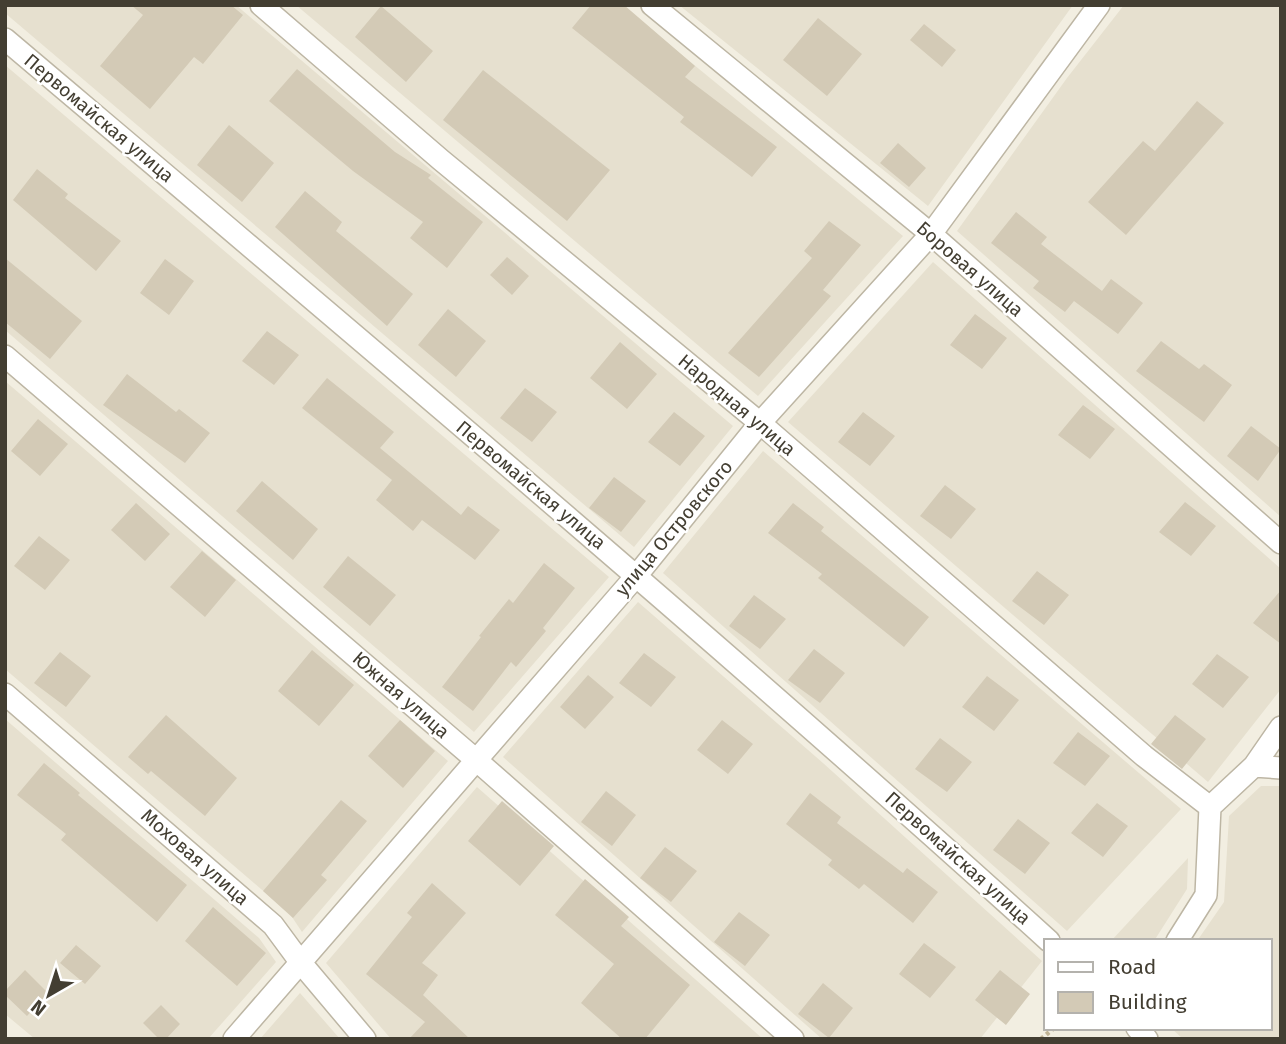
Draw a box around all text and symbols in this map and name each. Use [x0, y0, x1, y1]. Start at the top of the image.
street label: Первомайская улица [20, 49, 178, 187]
street label: Боровая улица [912, 216, 1028, 322]
street label: Народная улица [674, 349, 800, 461]
street label: Первомайская улица [452, 416, 610, 554]
street label: улица Островского [610, 455, 738, 601]
street label: Южная улица [348, 647, 454, 743]
street label: Первомайская улица [880, 787, 1036, 929]
street label: Моховая улица [136, 804, 254, 910]
legend [1044, 939, 1272, 1030]
text: Road [1108, 954, 1156, 980]
north arrow [14, 960, 84, 1030]
text: Building [1108, 989, 1187, 1015]
text: N [26, 995, 51, 1021]

